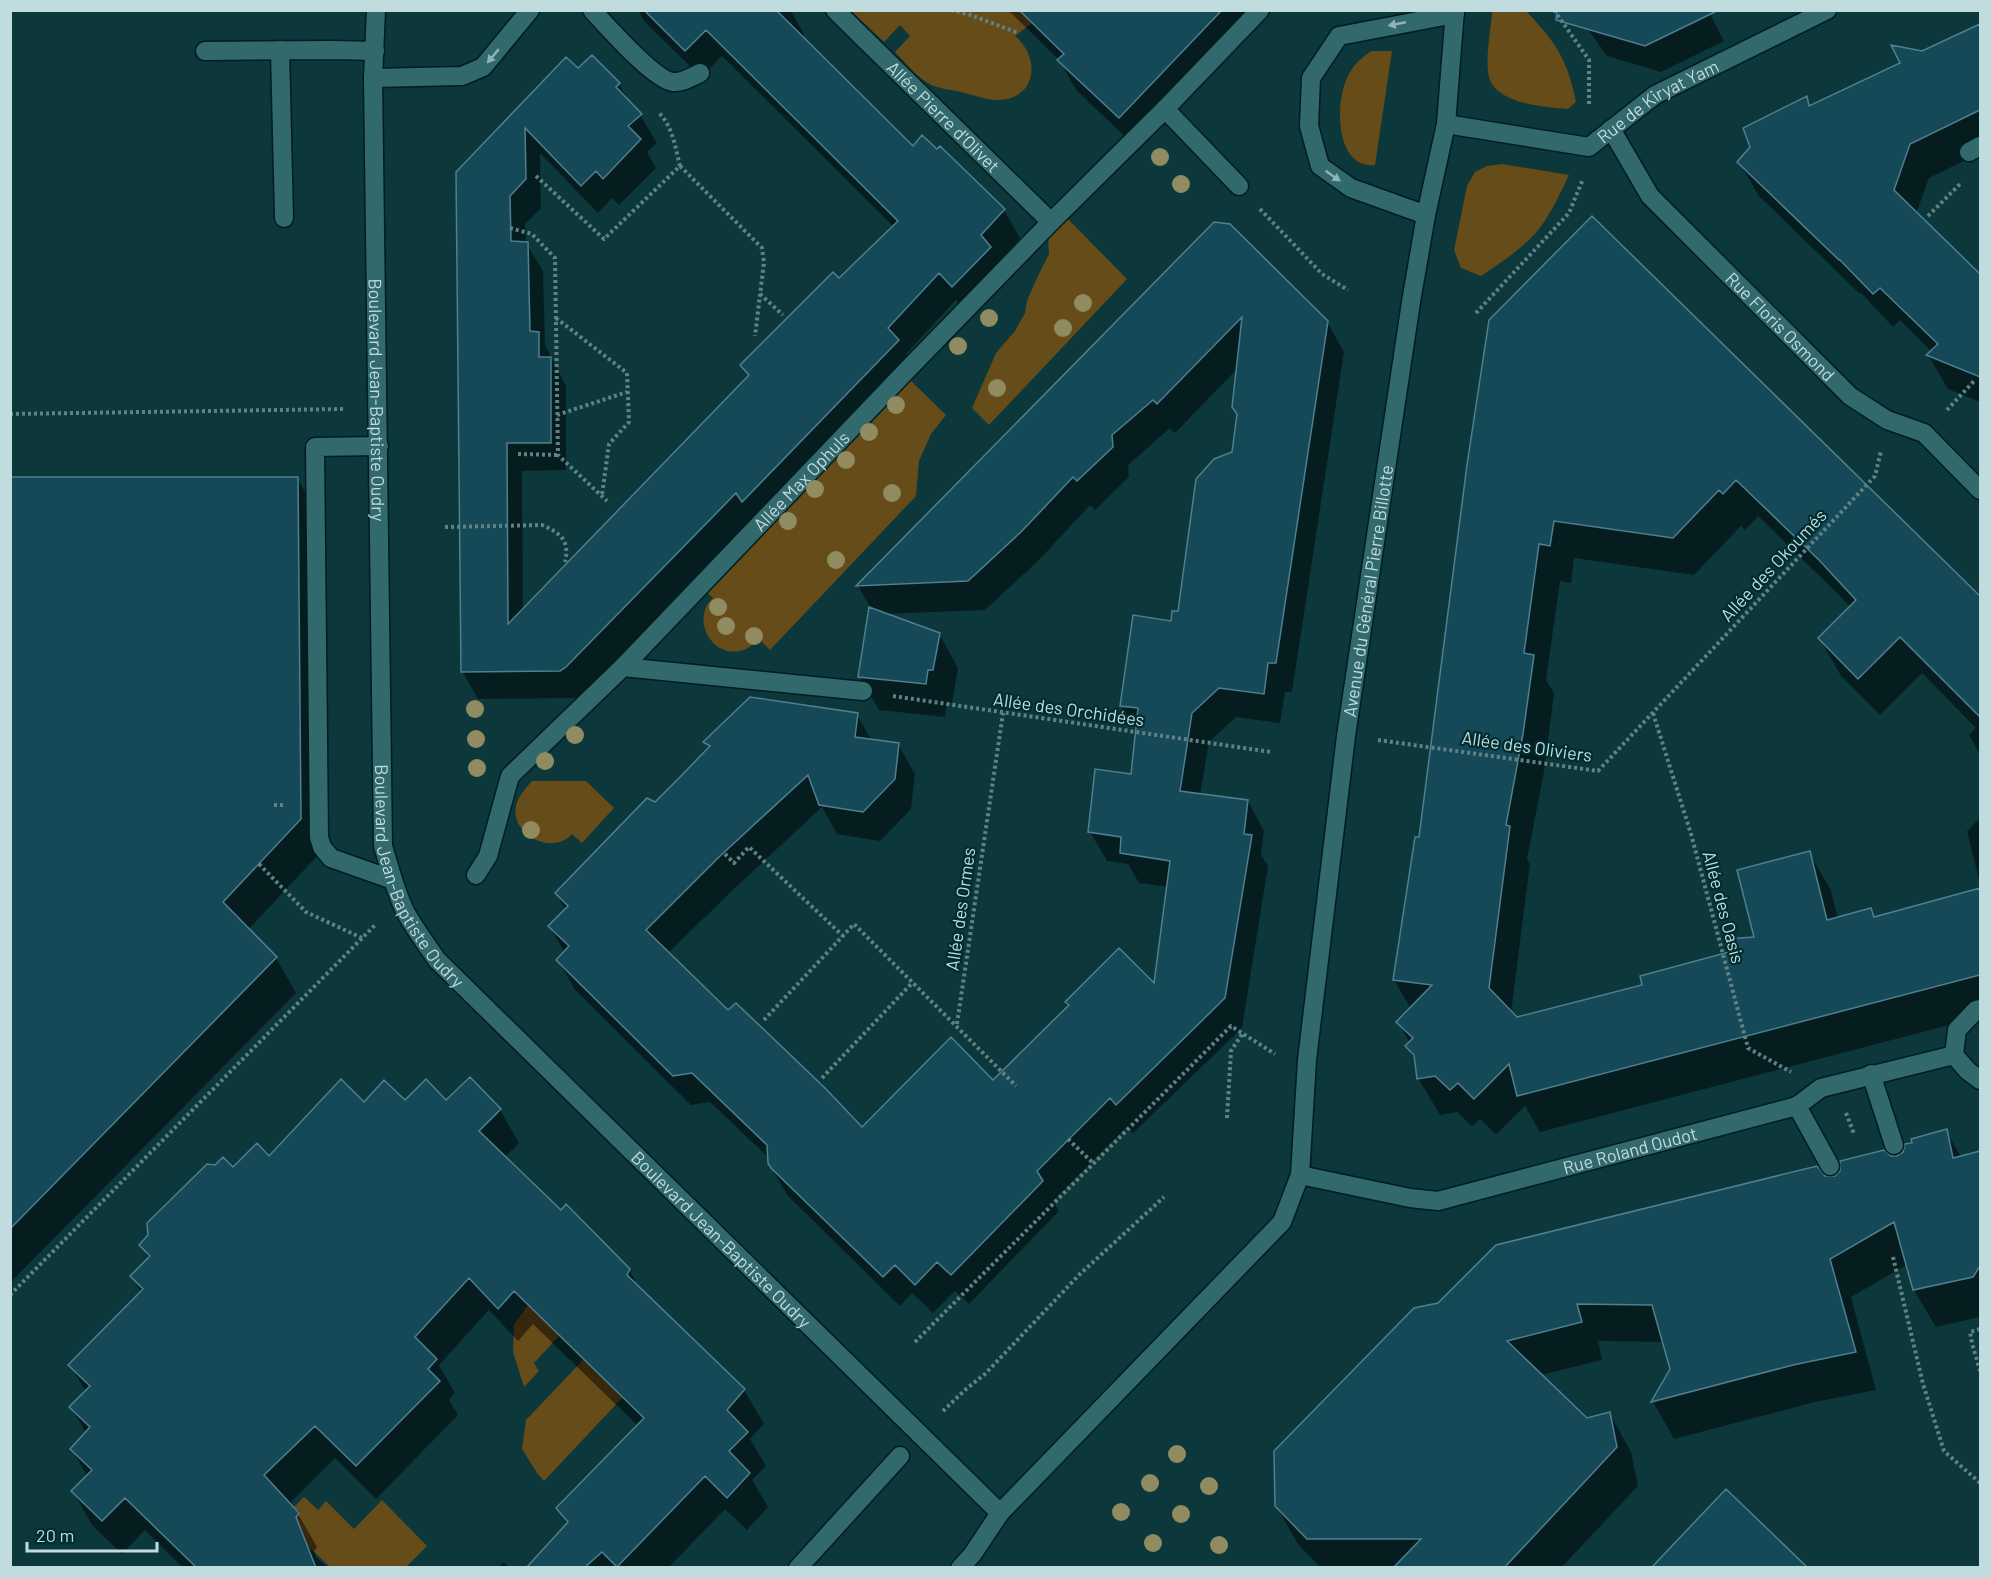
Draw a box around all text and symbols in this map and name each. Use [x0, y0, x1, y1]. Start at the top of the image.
one-way arrow [1387, 20, 1406, 29]
one-way arrow [486, 48, 499, 64]
street label: Rue de Kiryat Yam [1592, 54, 1722, 148]
street label: Allée Pierre d'Olivet [882, 56, 1005, 177]
one-way arrow [1325, 170, 1341, 182]
street label: Rue Floris Osmond [1721, 267, 1840, 386]
street label: Boulevard Jean-Baptiste Oudry [365, 278, 390, 522]
street label: Allée Max Ophuls [748, 426, 854, 535]
street label: Avenue du Général Pierre Billotte [1338, 463, 1397, 718]
street label: Allée des Okoumés [1715, 504, 1831, 626]
street label: Allée des Orchidées [992, 688, 1146, 730]
street label: Allée des Oliviers [1460, 726, 1594, 766]
street label: Boulevard Jean-Baptiste Oudry [371, 764, 469, 992]
street label: Allée des Ormes [940, 846, 980, 972]
street label: Allée des Oasis [1698, 848, 1750, 966]
street label: Rue Roland Oudot [1560, 1122, 1699, 1179]
street label: Boulevard Jean-Baptiste Oudry [627, 1146, 816, 1332]
scale bar [27, 1515, 158, 1553]
text: 20 m [36, 1524, 74, 1546]

